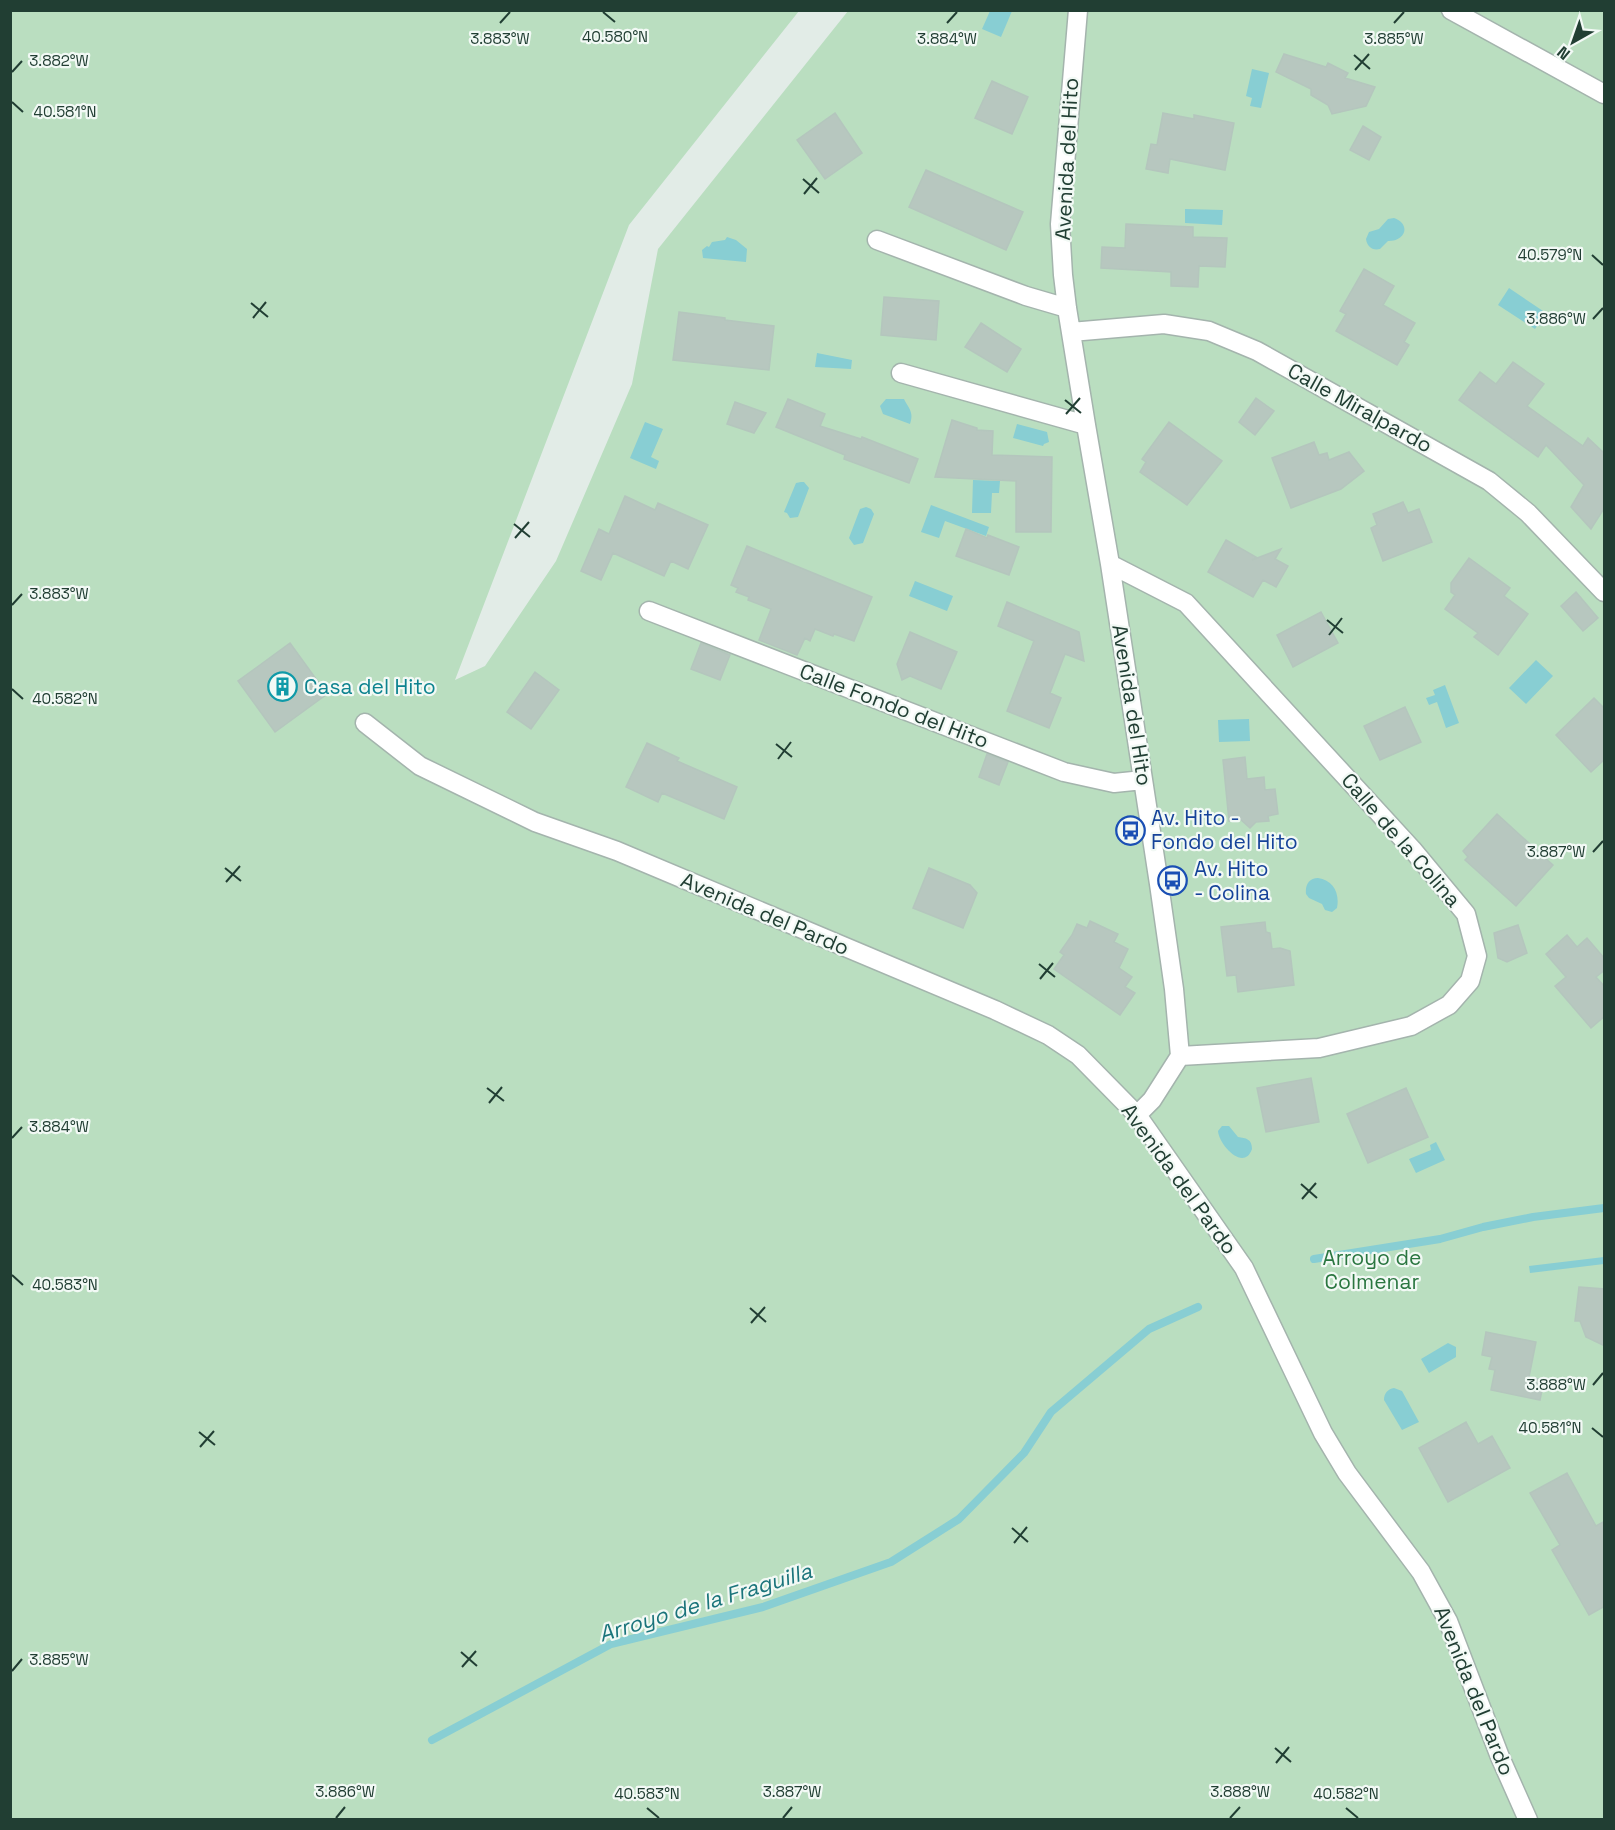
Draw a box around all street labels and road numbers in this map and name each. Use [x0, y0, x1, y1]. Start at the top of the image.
street label: Avenida del Hito [1049, 77, 1084, 241]
street label: Calle Miralpardo [1283, 357, 1437, 458]
street label: Avenida del Hito [1106, 622, 1159, 787]
street label: Calle Fondo del Hito [796, 657, 993, 754]
street label: Calle de la Colina [1336, 767, 1467, 912]
street label: Avenida del Pardo [677, 866, 853, 961]
street label: Avenida del Pardo [1116, 1098, 1243, 1260]
street label: Avenida del Pardo [1428, 1602, 1521, 1779]

